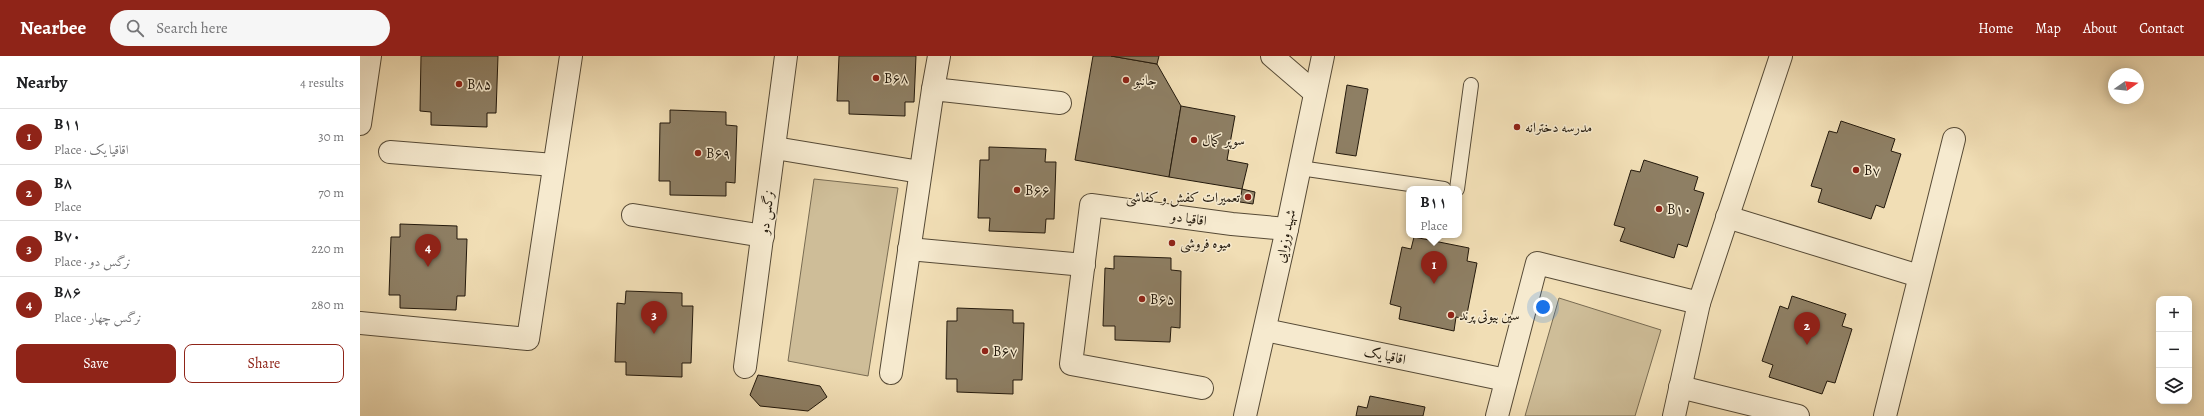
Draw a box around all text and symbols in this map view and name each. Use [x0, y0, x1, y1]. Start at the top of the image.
search box [110, 10, 390, 46]
text: Nearbee [20, 15, 86, 41]
icon: search [124, 17, 146, 39]
text: Search here [156, 18, 228, 38]
text: Home [1978, 19, 2013, 38]
text: Map [2035, 19, 2061, 38]
text: About [2083, 19, 2117, 38]
text: Contact [2139, 19, 2184, 38]
north arrow [2108, 68, 2144, 104]
place label: B۶۸ [884, 69, 909, 88]
text: Nearby [16, 71, 67, 94]
place label: جانبو [1132, 71, 1157, 90]
marker: B۶۸ [871, 73, 881, 83]
text: 4 results [300, 74, 344, 91]
place label: B۸۵ [467, 75, 492, 94]
marker: جانبو [1121, 75, 1131, 85]
marker: B۸۵ [454, 79, 464, 89]
text: B۱۱ [54, 114, 81, 134]
place label: مدرسه دخترانه [1525, 118, 1592, 137]
marker: مدرسه دخترانه [1512, 122, 1522, 132]
text: 1 [27, 128, 31, 145]
text: 30 m [318, 128, 344, 145]
place label: سوپر کمال [1202, 131, 1245, 150]
marker: سوپر کمال [1189, 135, 1199, 145]
text: Place · اقاقیا یک [54, 141, 129, 158]
place label: B۶۹ [706, 144, 731, 163]
marker: B۶۹ [693, 148, 703, 158]
place label: B۷ [1864, 161, 1881, 180]
marker: B۷ [1851, 165, 1861, 175]
text: B۸ [54, 173, 72, 193]
place label: B۶۶ [1025, 181, 1050, 200]
text: 2 [26, 184, 32, 201]
text: 70 m [318, 184, 344, 201]
marker: B۶۶ [1012, 185, 1022, 195]
popup [1406, 186, 1462, 238]
place label: تعمیرات کفش و کفاشی [1126, 188, 1240, 207]
street label: نرگس دو [754, 189, 779, 237]
marker: تعمیرات کفش و کفاشی [1243, 192, 1253, 202]
text: B۱۱ [1420, 192, 1447, 212]
text: Place [54, 198, 82, 215]
place label: B۱۰ [1667, 200, 1692, 219]
marker: B۱۰ [1654, 204, 1664, 214]
street label: اقاقیا دو [1168, 206, 1208, 230]
street label: شهید وزوایی [1271, 207, 1300, 265]
text: Place [1420, 217, 1448, 234]
text: B۷۰ [54, 226, 81, 246]
pin: 4 [415, 234, 441, 267]
place label: میوه فروشی [1180, 234, 1231, 253]
marker: میوه فروشی [1167, 238, 1177, 248]
text: 3 [26, 240, 32, 257]
text: 220 m [311, 240, 344, 257]
pin: 1 [1421, 251, 1447, 284]
text: Place · نرگس دو [54, 253, 131, 270]
text: B۸۶ [54, 282, 81, 302]
place label: B۶۵ [1150, 290, 1175, 309]
marker: B۶۵ [1137, 294, 1147, 304]
text: 4 [26, 296, 32, 313]
text: 280 m [311, 296, 344, 313]
map controls [2156, 296, 2192, 404]
button: + [2156, 296, 2192, 332]
your location [1533, 297, 1553, 317]
pin: 3 [641, 301, 667, 334]
place label: سین بیوتی پرند [1459, 306, 1520, 325]
text: Place · نرگس چهار [54, 309, 141, 326]
marker: سین بیوتی پرند [1446, 310, 1456, 320]
pin: 2 [1794, 312, 1820, 345]
button: − [2156, 332, 2192, 368]
place label: B۶۷ [993, 342, 1018, 361]
street label: اقاقیا یک [1362, 342, 1408, 369]
button: Save [16, 344, 176, 383]
button: Share [184, 344, 344, 383]
marker: B۶۷ [980, 346, 990, 356]
button: layers [2156, 368, 2192, 404]

